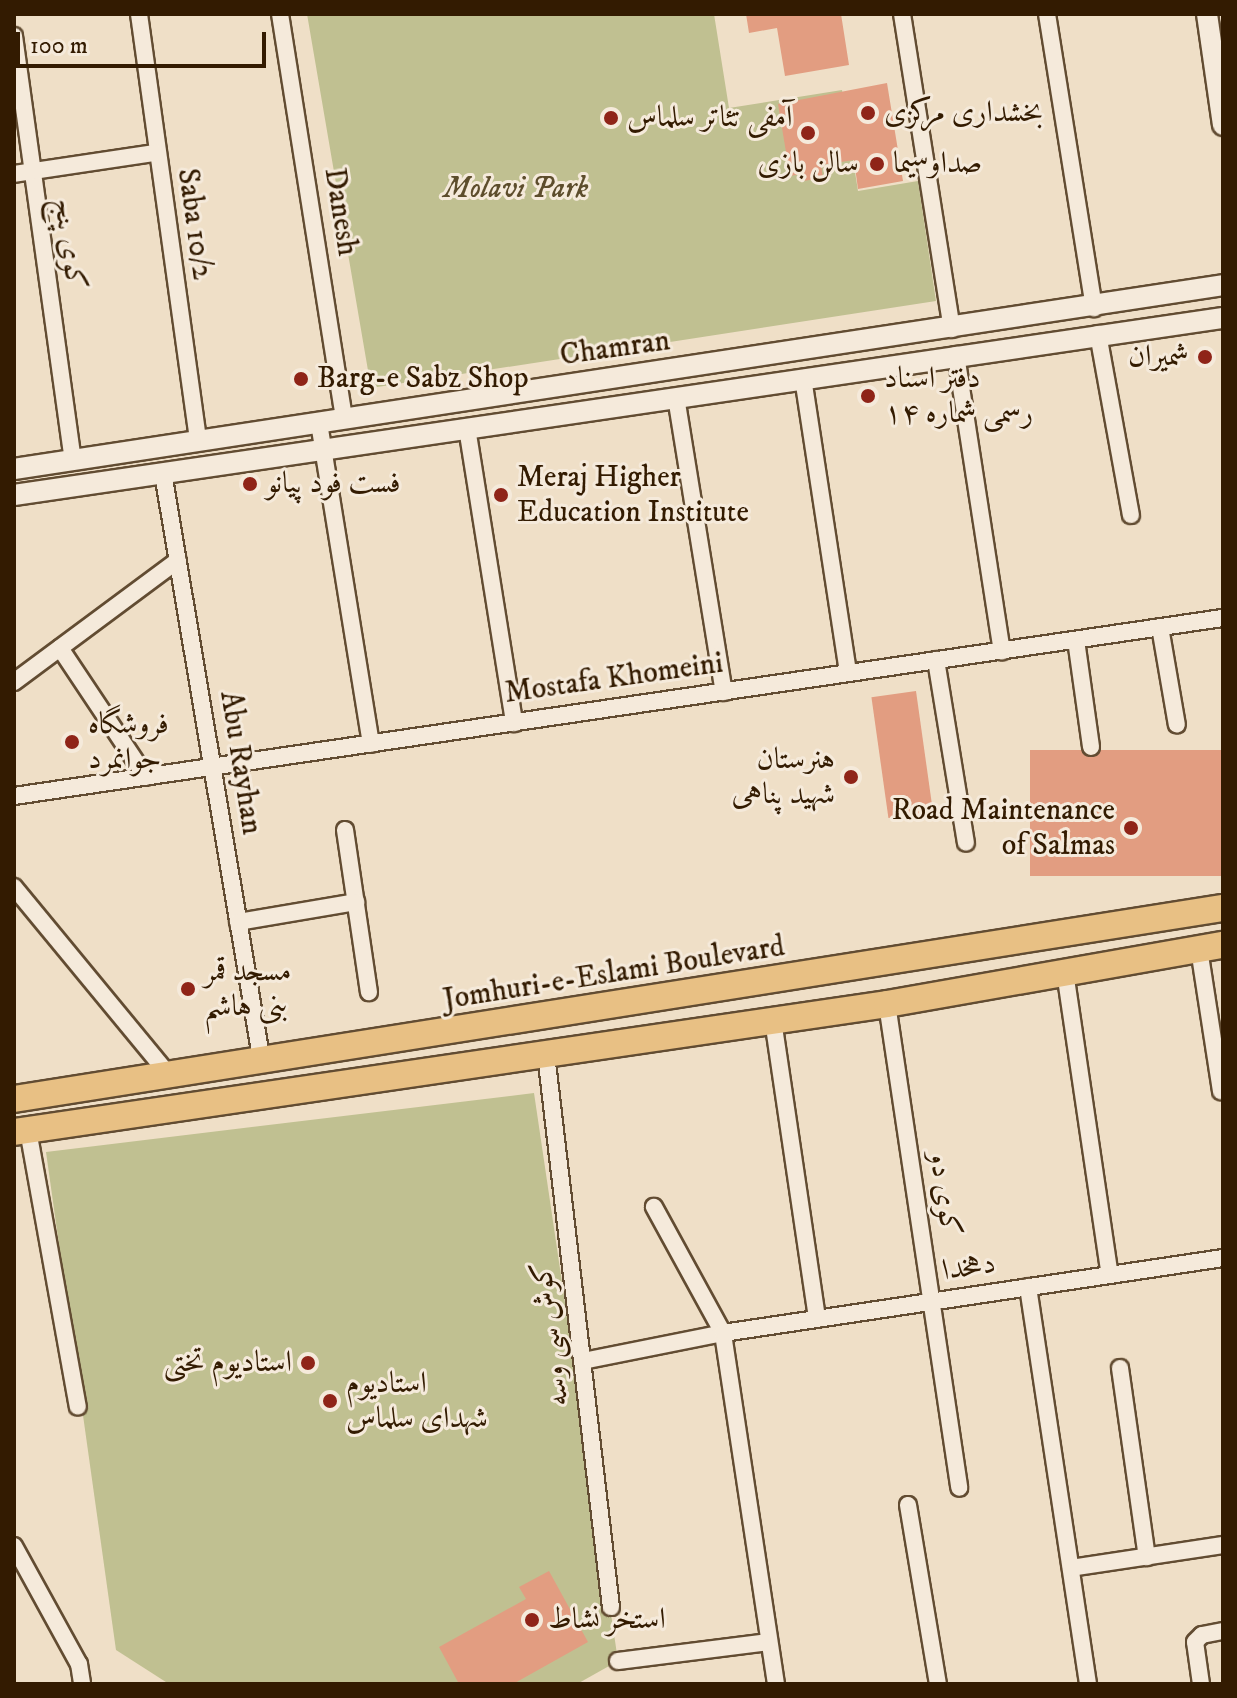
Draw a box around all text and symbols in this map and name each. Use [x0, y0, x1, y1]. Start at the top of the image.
scale bar [20, 16, 270, 66]
text: 100 m [30, 31, 88, 61]
place label: بخشداری مرکزی [884, 95, 1043, 131]
place label: آمفی تئاتر سلماس [627, 100, 793, 136]
marker: بخشداری مرکزی [859, 104, 877, 122]
marker: آمفی تئاتر سلماس [602, 109, 620, 127]
marker: سالن بازی [799, 124, 817, 142]
place label: سالن بازی [757, 146, 859, 182]
place label: صداوسیما [893, 146, 982, 182]
marker: صداوسیما [868, 155, 886, 173]
street label: Danesh [315, 165, 365, 259]
street label: Saba 10/2 [168, 166, 220, 282]
park label: Molavi Park [444, 171, 588, 207]
street label: کوی پنج [45, 196, 93, 292]
street label: Chamran [558, 323, 672, 375]
place label: شمیران [1128, 339, 1189, 375]
marker: شمیران [1196, 348, 1214, 366]
place label: Barg-e Sabz Shop [317, 361, 528, 397]
place label: دفتر اسناد رسمی شماره ۱۴ [884, 361, 1033, 432]
marker: Barg-e Sabz Shop [292, 370, 310, 388]
marker: دفتر اسناد رسمی شماره ۱۴ [859, 387, 877, 405]
place label: Meraj Higher Education Institute [517, 460, 749, 530]
place label: فست فود پیانو [266, 466, 401, 502]
marker: فست فود پیانو [241, 475, 259, 493]
marker: Meraj Higher Education Institute [492, 486, 510, 504]
street label: Mostafa Khomeini [503, 646, 725, 712]
street label: Abu Rayhan [211, 689, 269, 837]
place label: فروشگاه جوانمرد [88, 707, 169, 778]
marker: فروشگاه جوانمرد [63, 733, 81, 751]
place label: هنرستان شهید پناهی [731, 742, 835, 812]
marker: هنرستان شهید پناهی [842, 768, 860, 786]
place label: Road Maintenance of Salmas [892, 793, 1115, 864]
marker: Road Maintenance of Salmas [1122, 819, 1140, 837]
street label: Jomhuri-e-Eslami Boulevard [441, 929, 787, 1019]
place label: مسجد قمر بنی هاشم [204, 954, 291, 1024]
marker: مسجد قمر بنی هاشم [179, 980, 197, 998]
street label: کوی دو [920, 1149, 968, 1239]
street label: دهخدا [940, 1246, 998, 1290]
street label: کوش سی وسه [524, 1260, 578, 1408]
place label: استادیوم تختی [164, 1345, 292, 1381]
marker: استادیوم تختی [299, 1354, 317, 1372]
place label: استادیوم شهدای سلماس [346, 1366, 488, 1436]
marker: استادیوم شهدای سلماس [321, 1392, 339, 1410]
place label: استخر نشاط [548, 1602, 666, 1638]
marker: استخر نشاط [523, 1611, 541, 1629]

